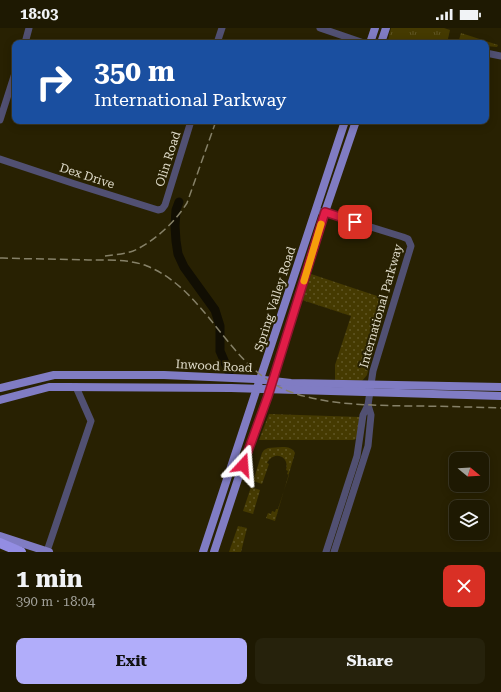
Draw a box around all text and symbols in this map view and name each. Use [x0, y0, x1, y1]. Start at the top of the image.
text: 18:03 [20, 5, 58, 23]
text: 350 m [94, 55, 175, 88]
icon: right [28, 56, 80, 108]
text: International Parkway [94, 89, 286, 110]
street label: Olin Road [152, 129, 184, 188]
street label: Dex Drive [58, 161, 117, 192]
pin [338, 205, 372, 239]
icon: arrive [344, 211, 366, 233]
street label: International Parkway [357, 242, 406, 370]
street label: Spring Valley Road [251, 245, 299, 353]
street label: Inwood Road [175, 357, 253, 375]
position arrow [222, 444, 264, 486]
north arrow [449, 452, 489, 492]
map controls [449, 452, 489, 540]
button: layers [449, 500, 489, 540]
text: 1 min [16, 565, 83, 593]
button: close [443, 565, 485, 607]
text: 390 m · 18:04 [16, 594, 95, 609]
button: Exit [16, 638, 247, 684]
button: Share [255, 638, 485, 684]

